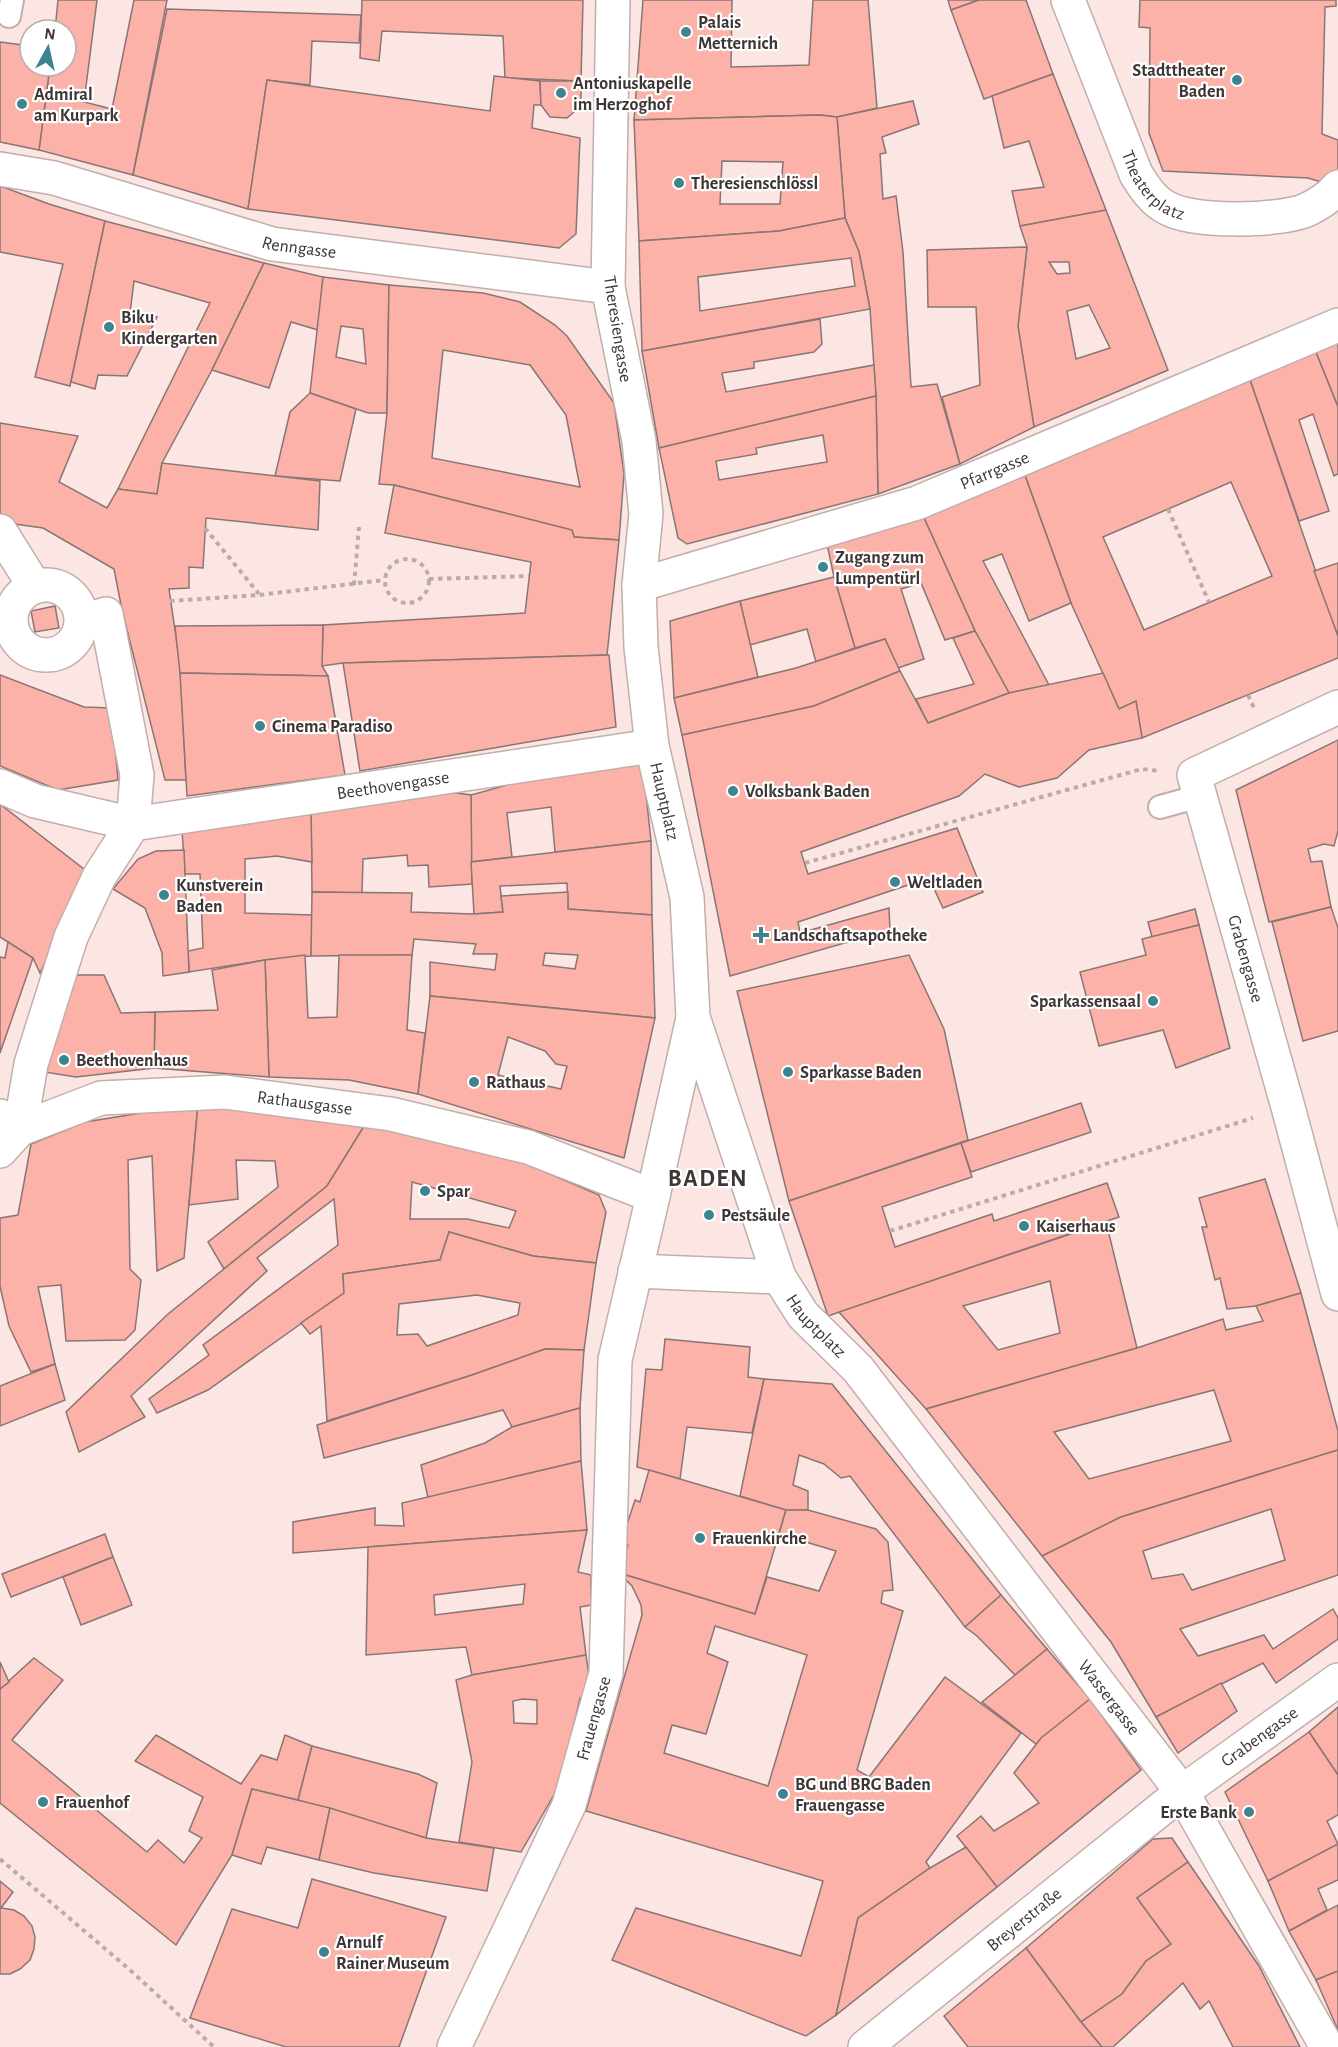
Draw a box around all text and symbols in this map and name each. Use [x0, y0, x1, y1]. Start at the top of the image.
place label: Palais Metternich [698, 14, 778, 53]
north arrow [18, 18, 78, 78]
text: N [43, 25, 57, 43]
marker: Palais Metternich [679, 25, 693, 39]
place label: Stadttheater Baden [1132, 62, 1226, 101]
marker: Stadttheater Baden [1230, 73, 1244, 87]
place label: Antoniuskapelle im Herzoghof [573, 75, 691, 114]
place label: Admiral am Kurpark [34, 86, 119, 125]
marker: Antoniuskapelle im Herzoghof [554, 86, 568, 100]
marker: Admiral am Kurpark [15, 97, 29, 111]
street label: Theaterplatz [1118, 148, 1186, 224]
place label: Theresienschlössl [691, 175, 818, 193]
marker: Theresienschlössl [672, 176, 686, 190]
street label: Renngasse [260, 233, 337, 262]
street label: Theresiengasse [600, 275, 634, 384]
place label: Biku Kindergarten [121, 309, 218, 348]
marker: Biku Kindergarten [102, 320, 116, 334]
street label: Pfarrgasse [958, 449, 1032, 494]
place label: Zugang zum Lumpentürl [835, 549, 924, 588]
marker: Zugang zum Lumpentürl [816, 560, 830, 574]
place label: Cinema Paradiso [272, 718, 393, 736]
marker: Cinema Paradiso [253, 719, 267, 733]
street label: Hauptplatz [646, 761, 682, 842]
street label: Beethovengasse [336, 769, 451, 803]
place label: Volksbank Baden [745, 783, 870, 801]
marker: Volksbank Baden [726, 784, 740, 798]
place label: Weltladen [907, 874, 983, 892]
marker: Weltladen [888, 875, 902, 889]
place label: Kunstverein Baden [176, 877, 263, 916]
marker: Kunstverein Baden [157, 888, 171, 902]
street label: Grabengasse [1224, 913, 1266, 1004]
place label: Landschaftsapotheke [773, 927, 927, 945]
marker: Landschaftsapotheke [754, 928, 768, 942]
place label: Sparkassensaal [1030, 993, 1141, 1011]
marker: Sparkassensaal [1146, 994, 1160, 1008]
place label: Beethovenhaus [76, 1052, 188, 1070]
marker: Beethovenhaus [57, 1053, 71, 1067]
place label: Sparkasse Baden [800, 1064, 922, 1082]
marker: Sparkasse Baden [781, 1065, 795, 1079]
place label: Rathaus [486, 1074, 546, 1092]
marker: Rathaus [467, 1075, 481, 1089]
street label: Rathausgasse [256, 1088, 353, 1119]
district label: BADEN [668, 1167, 748, 1191]
place label: Spar [437, 1183, 471, 1201]
marker: Spar [418, 1184, 432, 1198]
place label: Pestsäule [721, 1207, 790, 1225]
marker: Pestsäule [702, 1208, 716, 1222]
place label: Kaiserhaus [1036, 1218, 1116, 1236]
marker: Kaiserhaus [1017, 1219, 1031, 1233]
street label: Hauptplatz [782, 1291, 849, 1362]
place label: Frauenkirche [712, 1530, 807, 1548]
marker: Frauenkirche [693, 1531, 707, 1545]
street label: Wassergasse [1074, 1657, 1143, 1739]
street label: Frauengasse [574, 1675, 615, 1763]
street label: Grabengasse [1218, 1704, 1302, 1771]
place label: BG und BRG Baden Frauengasse [795, 1776, 931, 1815]
marker: BG und BRG Baden Frauengasse [776, 1787, 790, 1801]
place label: Frauenhof [55, 1794, 131, 1812]
marker: Frauenhof [36, 1795, 50, 1809]
place label: Erste Bank [1160, 1804, 1237, 1822]
marker: Erste Bank [1242, 1805, 1256, 1819]
street label: Breyerstraße [984, 1885, 1065, 1955]
place label: Arnulf Rainer Museum [336, 1934, 449, 1973]
marker: Arnulf Rainer Museum [317, 1945, 331, 1959]

